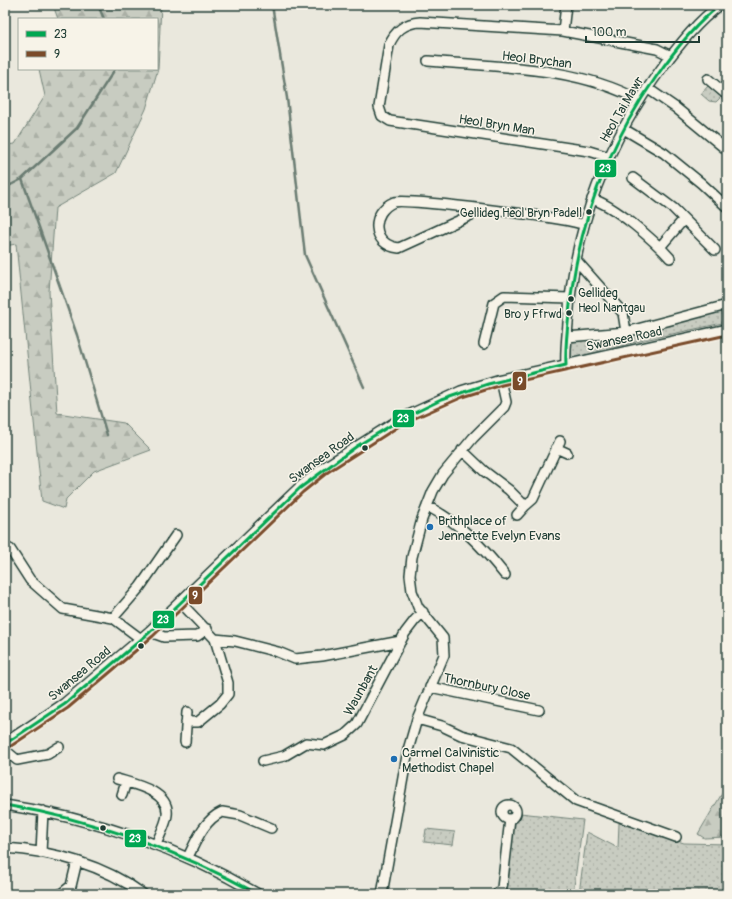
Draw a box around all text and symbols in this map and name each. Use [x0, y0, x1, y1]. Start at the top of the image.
legend [18, 18, 158, 70]
scale bar [586, 18, 699, 44]
text: 100 m [592, 25, 627, 40]
text: 23 [54, 27, 67, 42]
text: 9 [54, 47, 60, 62]
street label: Heol Brychan [501, 48, 573, 72]
street label: Heol Tai Mawr [597, 73, 647, 145]
street label: Heol Bryn Man [458, 111, 536, 139]
line badge: 23 [594, 159, 617, 178]
text: 23 [599, 162, 611, 175]
place label: Gellideg Heol Bryn Padell [460, 206, 582, 221]
marker: Gellideg Heol Bryn Padell [584, 207, 594, 217]
place label: Gellideg Heol Nantgau [578, 286, 645, 316]
marker: Gellideg Heol Nantgau [566, 294, 576, 304]
place label: Bro y Ffrwd [504, 307, 562, 322]
marker: Bro y Ffrwd [564, 308, 574, 318]
street label: Swansea Road [585, 323, 664, 355]
line badge: 9 [512, 371, 527, 391]
text: 9 [517, 375, 523, 388]
line badge: 23 [392, 409, 415, 428]
text: 23 [397, 412, 409, 425]
street label: Swansea Road [286, 429, 357, 487]
unlabelled marker [360, 443, 370, 453]
place label: Brithplace of Jennette Evelyn Evans [438, 513, 560, 544]
marker: Brithplace of Jennette Evelyn Evans [425, 522, 435, 532]
line badge: 9 [188, 586, 203, 605]
text: 9 [192, 589, 198, 602]
line badge: 23 [152, 610, 175, 629]
text: 23 [157, 613, 169, 626]
unlabelled marker [136, 641, 146, 651]
street label: Swansea Road [45, 643, 114, 705]
street label: Waunbant [340, 662, 382, 719]
street label: Thornbury Close [442, 670, 532, 704]
place label: Carmel Calvinistic Methodist Chapel [402, 745, 500, 776]
marker: Carmel Calvinistic Methodist Chapel [389, 754, 399, 764]
unlabelled marker [98, 823, 108, 833]
line badge: 23 [124, 829, 147, 848]
text: 23 [129, 832, 141, 845]

